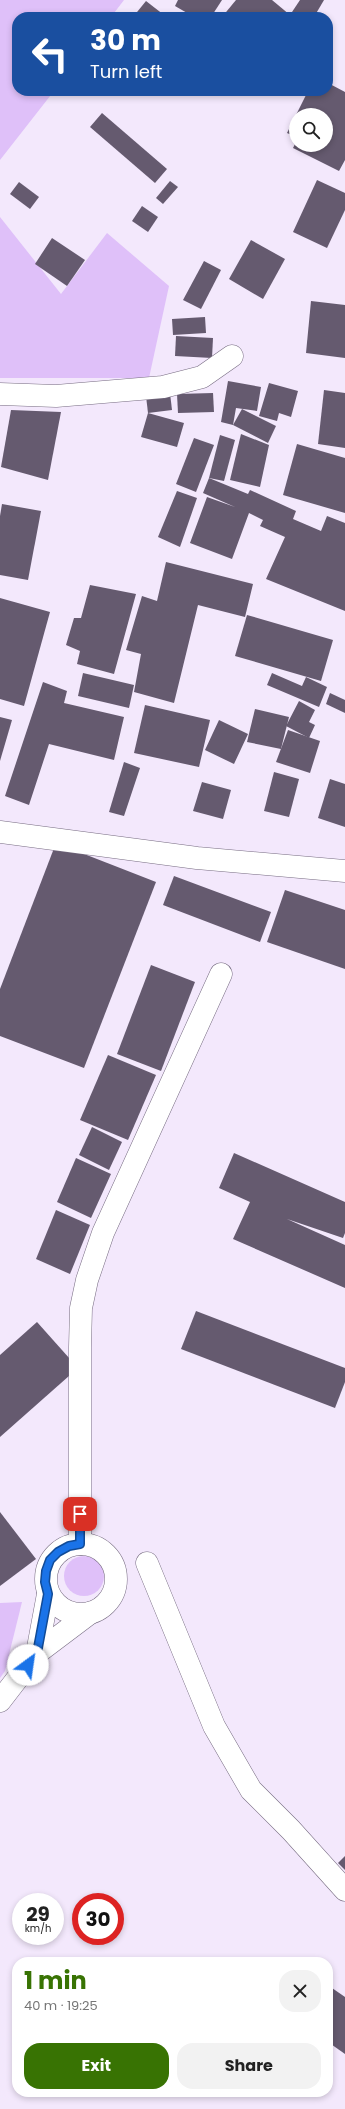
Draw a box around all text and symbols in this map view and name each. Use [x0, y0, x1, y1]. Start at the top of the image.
text: 30 m [90, 21, 161, 60]
icon: left [24, 28, 76, 80]
text: Turn left [90, 59, 162, 84]
map controls [289, 108, 333, 152]
button: search [289, 108, 333, 152]
pin [63, 1497, 97, 1531]
icon: arrive [69, 1503, 91, 1525]
position arrow [7, 1644, 49, 1686]
speed limit sign: 30 [72, 1893, 124, 1945]
text: 29 [26, 1900, 50, 1928]
text: km/h [25, 1921, 51, 1936]
text: 1 min [24, 1964, 87, 1997]
button: close [279, 1970, 321, 2012]
text: 40 m · 19:25 [24, 1996, 98, 2015]
button: Exit [24, 2043, 169, 2089]
button: Share [177, 2043, 321, 2089]

